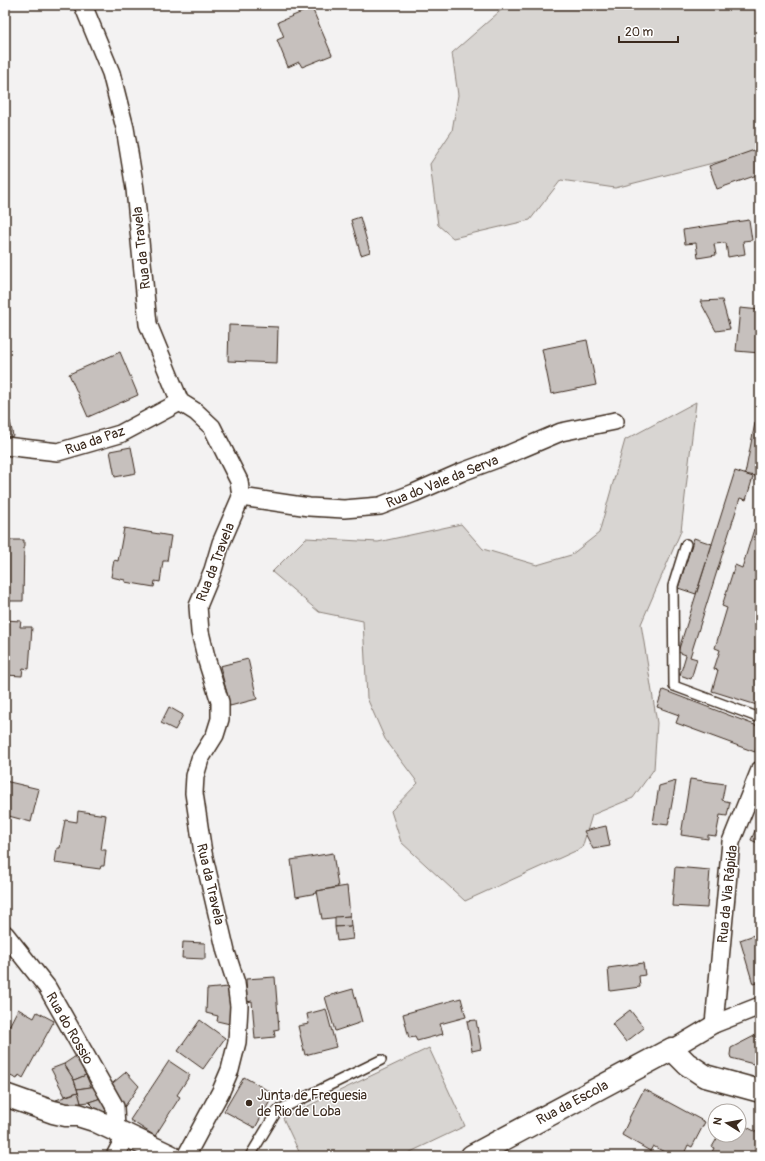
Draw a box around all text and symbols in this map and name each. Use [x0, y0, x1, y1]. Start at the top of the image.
scale bar [619, 18, 678, 44]
text: 20 m [625, 25, 654, 40]
street label: Rua da Travela [129, 206, 154, 290]
street label: Rua da Paz [63, 422, 127, 459]
street label: Rua do Vale da Serva [384, 451, 501, 512]
street label: Rua da Travela [193, 520, 238, 604]
street label: Rua da Travela [193, 842, 228, 926]
street label: Rua da Via Rápida [714, 844, 741, 944]
street label: Rua do Rossio [42, 989, 97, 1068]
street label: Rua da Escola [533, 1076, 611, 1129]
place label: Junta de Freguesia de Rio de Loba [257, 1087, 367, 1120]
marker: Junta de Freguesia de Rio de Loba [244, 1098, 254, 1108]
north arrow [707, 1103, 747, 1143]
text: N [711, 1116, 725, 1126]

